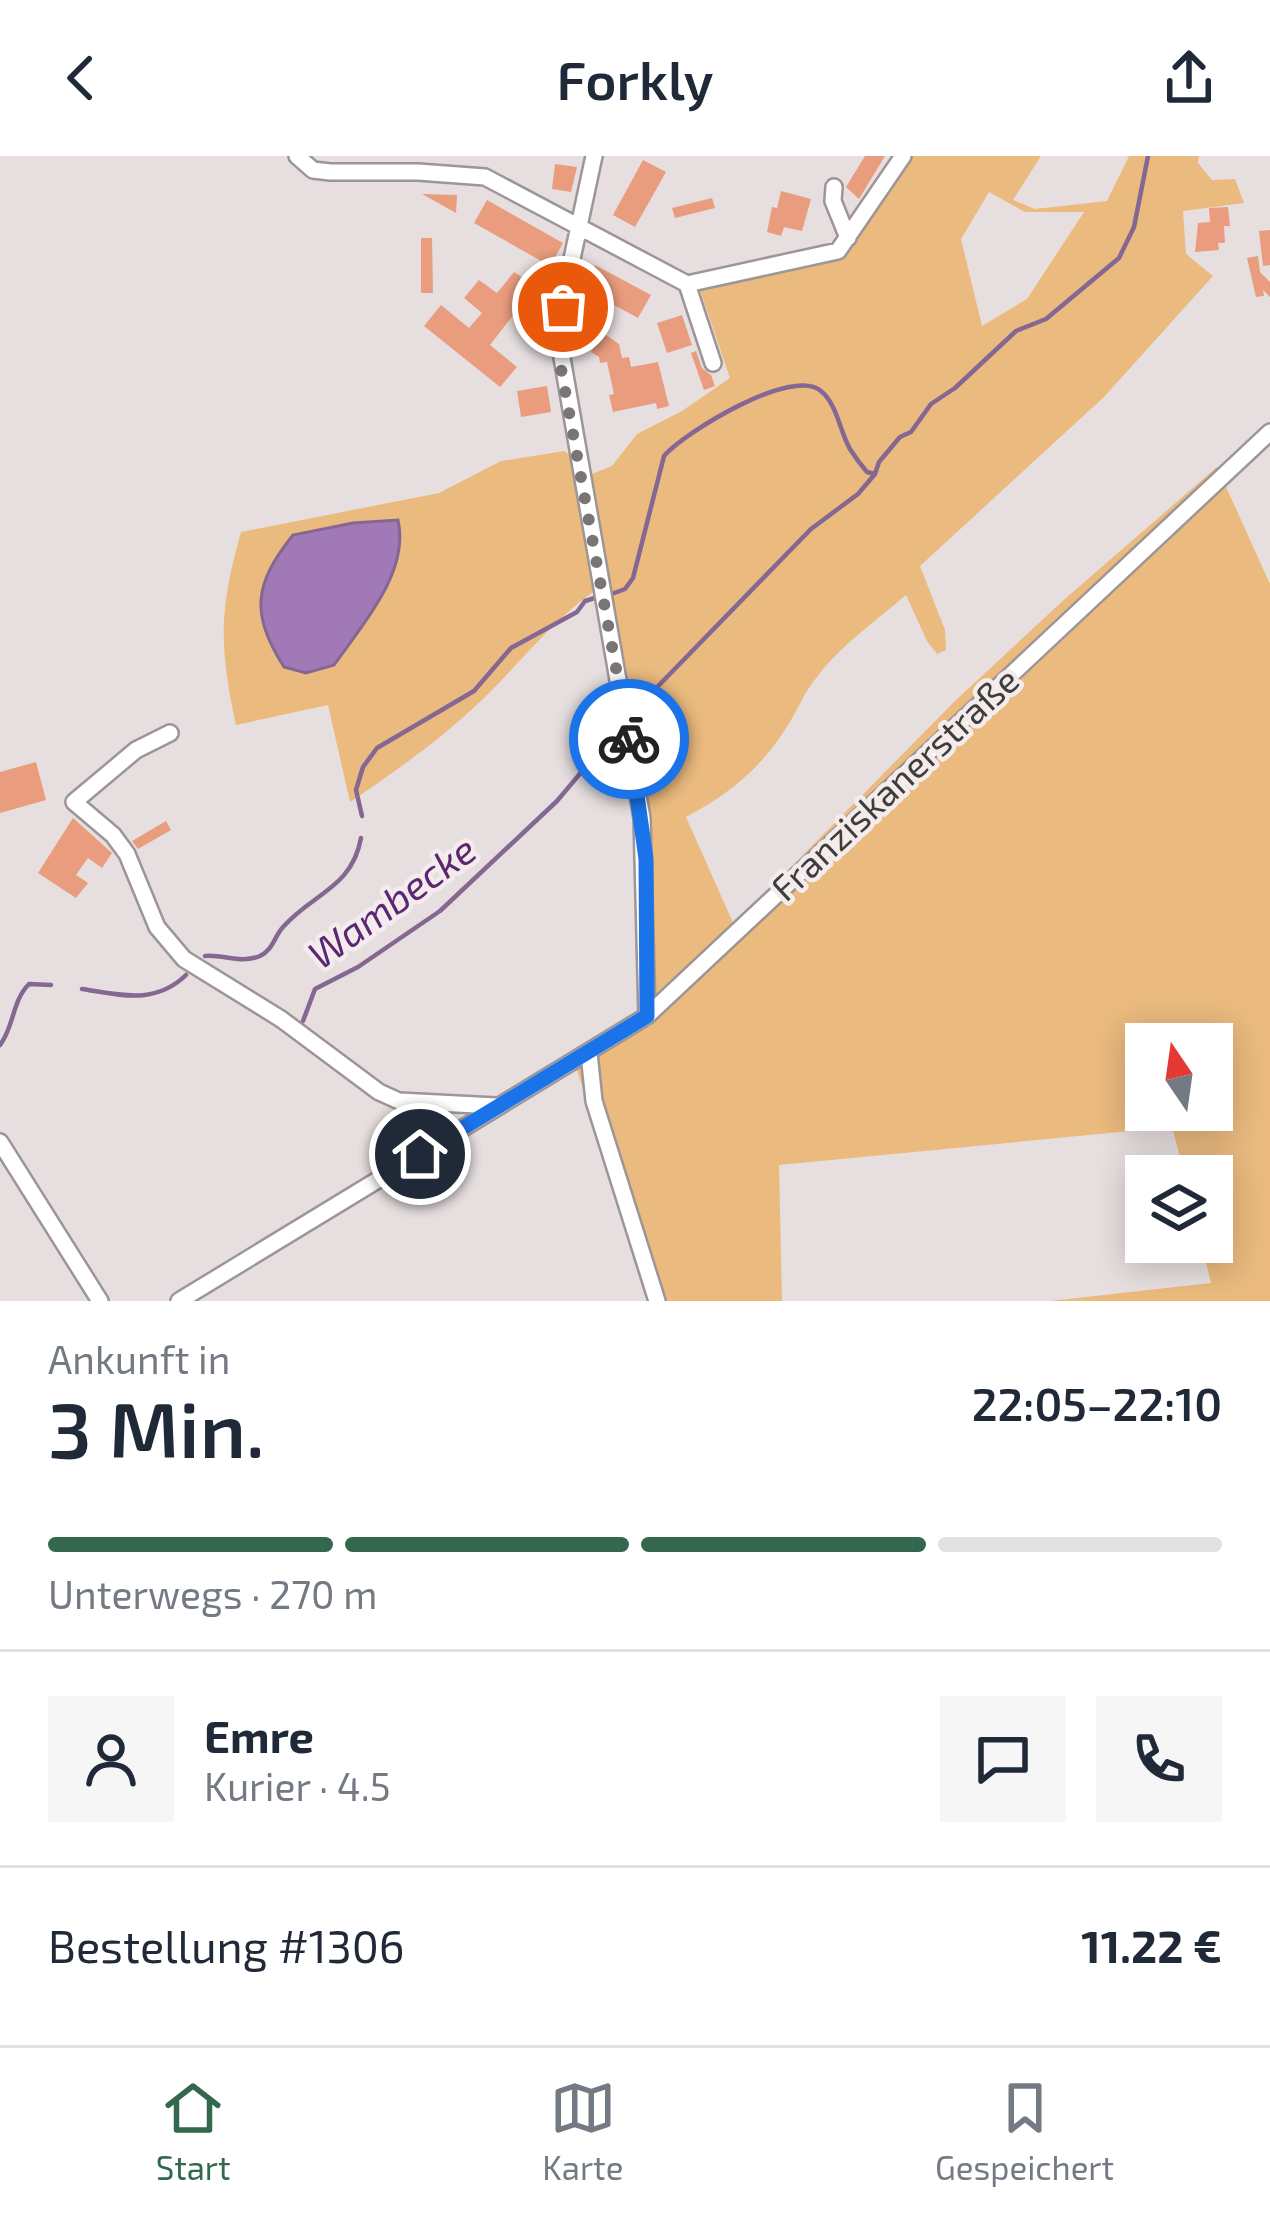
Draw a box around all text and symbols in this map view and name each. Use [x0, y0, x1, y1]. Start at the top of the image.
icon: back [48, 45, 114, 111]
icon: share [1156, 45, 1222, 111]
text: Forkly [556, 46, 714, 111]
pin [512, 256, 614, 358]
icon: bag [530, 274, 596, 340]
street label: Franziskanerstraße [762, 657, 1026, 908]
courier [569, 679, 689, 799]
icon: bike [596, 706, 662, 772]
water label: Wambecke [298, 824, 484, 977]
north arrow [1125, 1023, 1233, 1131]
map controls [1125, 1023, 1233, 1263]
pin [369, 1103, 471, 1205]
icon: home [387, 1121, 453, 1187]
button: layers [1125, 1155, 1233, 1263]
text: Ankunft in [48, 1335, 230, 1382]
text: 22:05–22:10 [972, 1376, 1222, 1430]
text: 3 Min. [48, 1380, 264, 1474]
text: Unterwegs · 270 m [48, 1570, 377, 1617]
button: person [48, 1696, 174, 1822]
button: chat [940, 1696, 1066, 1822]
button: phone [1096, 1696, 1222, 1822]
text: Emre [204, 1708, 314, 1762]
text: Kurier · 4.5 [204, 1762, 391, 1809]
text: Bestellung #1306 [48, 1918, 405, 1972]
text: 11.22 € [1081, 1918, 1222, 1972]
tab: Start [156, 2075, 231, 2187]
tab: Karte [542, 2075, 623, 2187]
tab: Gespeichert [935, 2075, 1114, 2187]

